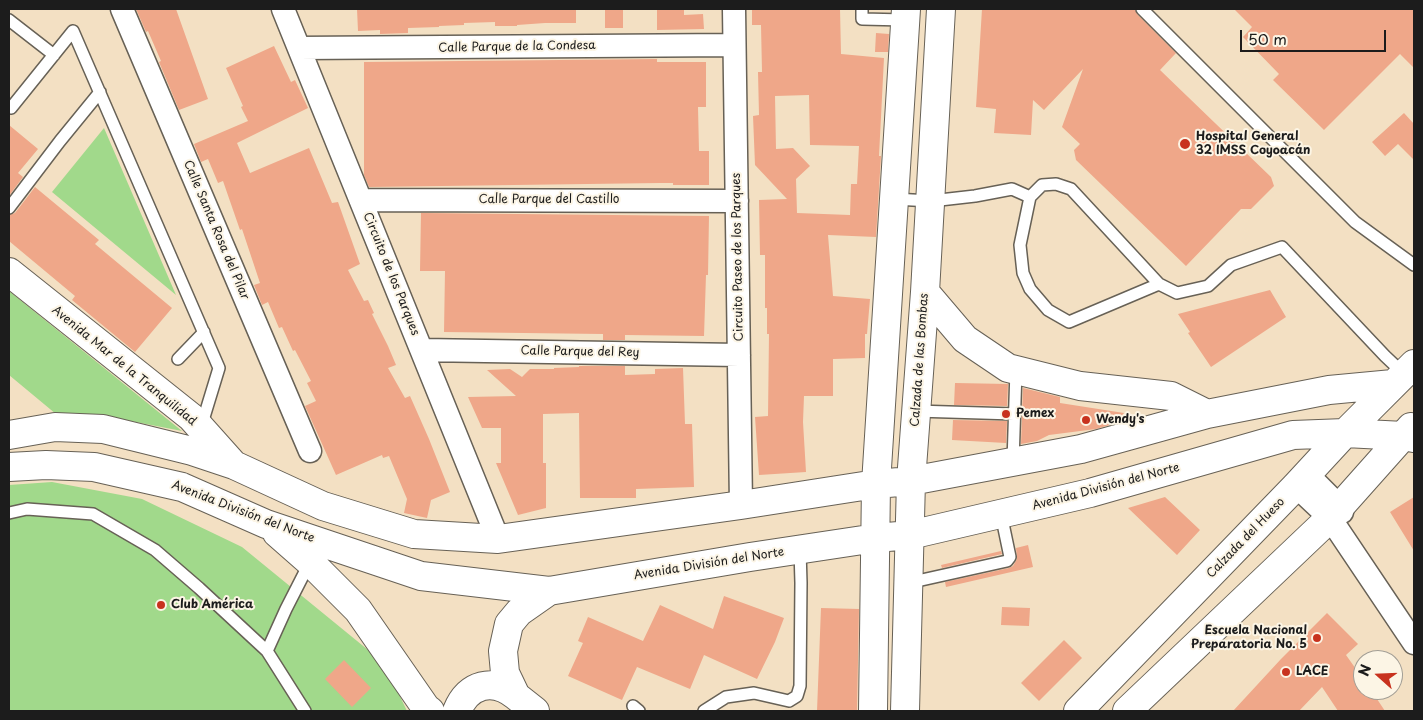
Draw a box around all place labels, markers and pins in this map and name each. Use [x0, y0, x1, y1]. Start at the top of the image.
place label: Hospital General 32 IMSS Coyoacán [1196, 130, 1310, 158]
marker: Hospital General 32 IMSS Coyoacán [1178, 137, 1192, 151]
place label: Pemex [1016, 407, 1054, 421]
marker: Pemex [1000, 408, 1012, 420]
place label: Wendy's [1096, 413, 1144, 427]
marker: Wendy's [1080, 414, 1092, 426]
place label: Club América [171, 598, 253, 612]
marker: Club América [155, 599, 167, 611]
place label: Escuela Nacional Preparatoria No. 5 [1191, 624, 1307, 652]
marker: Escuela Nacional Preparatoria No. 5 [1311, 632, 1323, 644]
place label: LACE [1296, 665, 1328, 679]
marker: LACE [1280, 666, 1292, 678]

